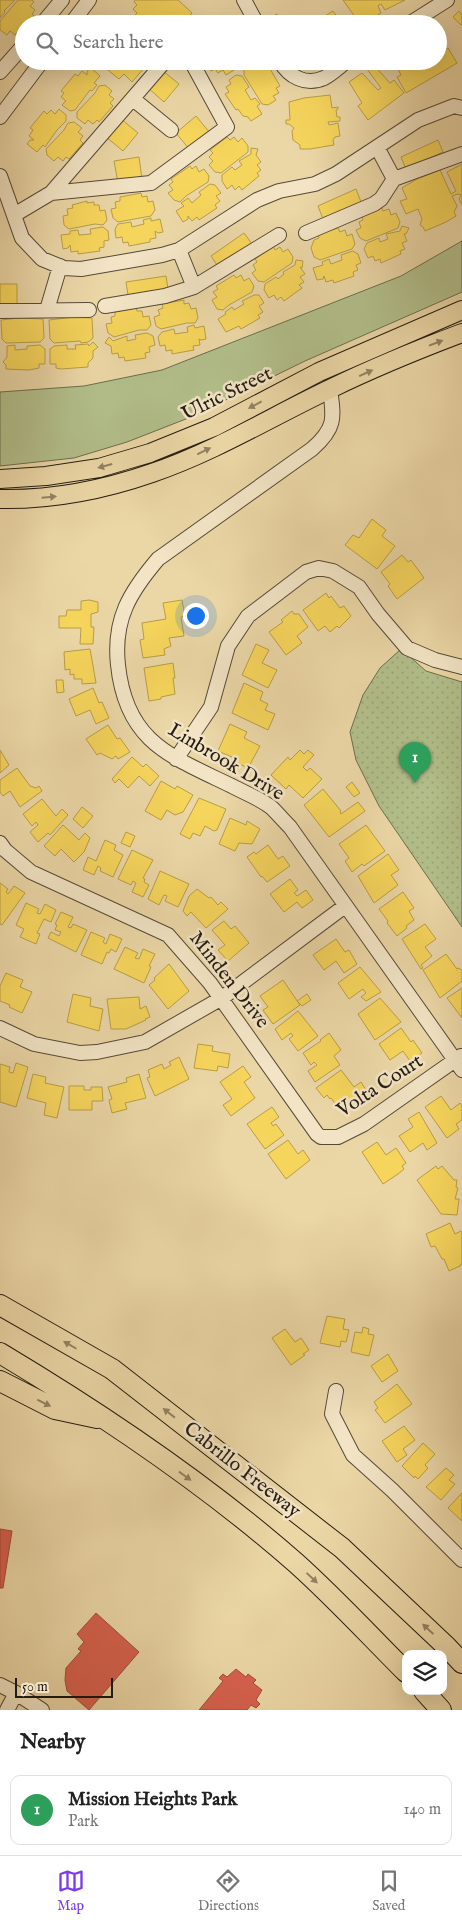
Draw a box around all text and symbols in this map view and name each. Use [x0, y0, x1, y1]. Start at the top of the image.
search box [15, 15, 447, 70]
icon: search [33, 29, 61, 57]
text: Search here [73, 31, 164, 55]
one-way arrow [429, 339, 444, 347]
street label: Ulric Street [178, 361, 277, 427]
one-way arrow [359, 368, 373, 376]
one-way arrow [247, 401, 262, 409]
one-way arrow [197, 447, 211, 455]
one-way arrow [97, 462, 112, 470]
one-way arrow [41, 493, 57, 501]
your location [183, 603, 209, 629]
street label: Linbrook Drive [163, 717, 289, 807]
pin: 1 [399, 742, 431, 783]
street label: Minden Drive [183, 926, 275, 1034]
street label: Volta Court [331, 1049, 428, 1124]
one-way arrow [63, 1341, 77, 1350]
one-way arrow [37, 1399, 51, 1407]
one-way arrow [162, 1408, 176, 1418]
street label: Cabrillo Freeway [178, 1416, 306, 1524]
one-way arrow [178, 1471, 192, 1481]
one-way arrow [305, 1572, 317, 1584]
one-way arrow [422, 1623, 434, 1635]
map controls [402, 1650, 447, 1695]
button: layers [402, 1650, 447, 1695]
scale bar [15, 1675, 112, 1698]
text: 50 m [22, 1678, 48, 1696]
text: Nearby [20, 1729, 85, 1756]
text: Mission Heights Park [68, 1788, 237, 1812]
text: 1 [34, 1800, 40, 1820]
text: 140 m [403, 1800, 441, 1820]
text: Park [68, 1812, 98, 1832]
tab: Map [57, 1867, 85, 1915]
tab: Directions [198, 1867, 259, 1915]
tab: Saved [372, 1867, 405, 1915]

